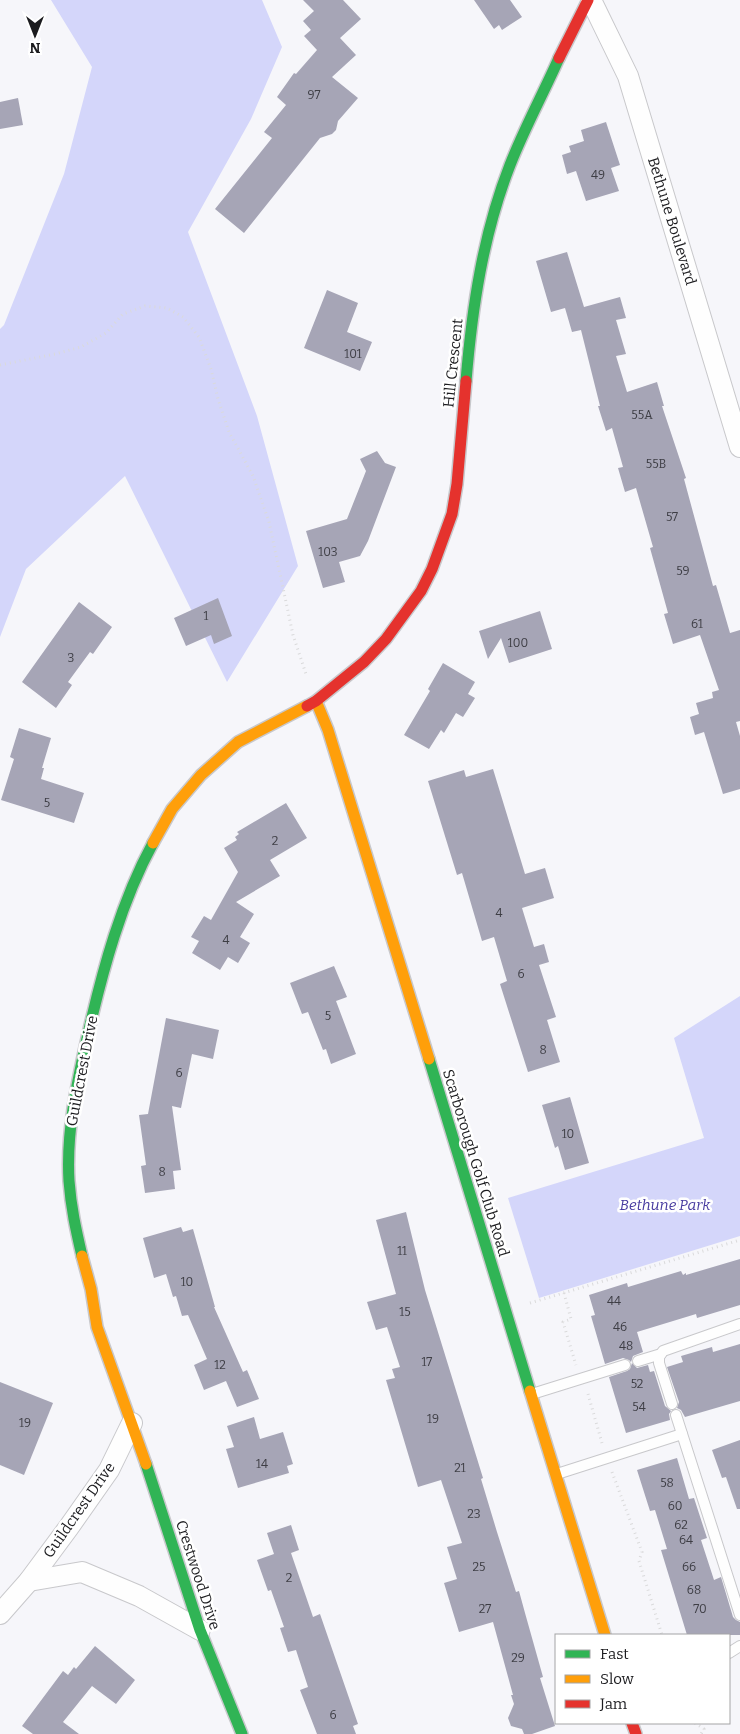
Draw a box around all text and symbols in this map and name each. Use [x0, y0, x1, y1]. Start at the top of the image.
north arrow [10, 10, 60, 60]
text: N [29, 39, 40, 56]
house number: 97 [308, 88, 320, 102]
street label: Bethune Boulevard [644, 155, 700, 287]
house number: 49 [591, 168, 605, 182]
street label: Hill Crescent [439, 317, 467, 408]
house number: 101 [344, 347, 362, 361]
house number: 55A [631, 408, 653, 422]
house number: 55B [646, 457, 666, 471]
house number: 57 [666, 510, 678, 524]
house number: 103 [318, 545, 338, 559]
house number: 59 [676, 564, 690, 578]
house number: 1 [204, 609, 209, 623]
house number: 61 [691, 617, 703, 631]
house number: 100 [508, 636, 528, 650]
house number: 3 [68, 651, 75, 665]
house number: 5 [44, 796, 50, 810]
house number: 2 [272, 834, 278, 848]
house number: 4 [495, 906, 503, 920]
house number: 4 [222, 933, 230, 947]
house number: 6 [517, 967, 525, 981]
house number: 5 [325, 1009, 331, 1023]
street label: Guildcrest Drive [62, 1014, 102, 1128]
house number: 8 [539, 1043, 547, 1057]
house number: 6 [175, 1066, 183, 1080]
street label: Scarborough Golf Club Road [439, 1067, 513, 1259]
house number: 10 [562, 1127, 574, 1141]
house number: 8 [158, 1165, 166, 1179]
park label: Bethune Park [620, 1196, 711, 1214]
house number: 11 [397, 1244, 407, 1258]
house number: 10 [181, 1275, 193, 1289]
house number: 44 [607, 1294, 621, 1308]
house number: 15 [399, 1305, 411, 1319]
house number: 46 [613, 1320, 627, 1334]
house number: 48 [619, 1339, 633, 1353]
house number: 17 [422, 1355, 432, 1369]
house number: 12 [214, 1358, 226, 1372]
house number: 52 [631, 1377, 643, 1391]
house number: 54 [632, 1400, 646, 1414]
house number: 19 [427, 1412, 439, 1426]
house number: 19 [19, 1416, 31, 1430]
house number: 14 [256, 1457, 268, 1471]
street label: Guildcrest Drive [39, 1459, 119, 1561]
house number: 21 [454, 1461, 466, 1475]
house number: 58 [660, 1476, 674, 1490]
house number: 60 [668, 1499, 682, 1513]
house number: 23 [467, 1507, 481, 1521]
street label: Crestwood Drive [172, 1518, 224, 1632]
house number: 62 [674, 1518, 688, 1532]
house number: 64 [679, 1533, 693, 1547]
house number: 25 [473, 1560, 485, 1574]
house number: 66 [682, 1560, 696, 1574]
house number: 2 [286, 1571, 292, 1585]
house number: 68 [687, 1583, 701, 1597]
house number: 27 [479, 1602, 491, 1616]
house number: 70 [693, 1602, 707, 1616]
legend [555, 1634, 730, 1724]
text: Fast [600, 1645, 629, 1663]
house number: 29 [511, 1651, 525, 1665]
text: Slow [600, 1670, 635, 1688]
text: Jam [599, 1695, 628, 1713]
house number: 6 [329, 1708, 337, 1722]

